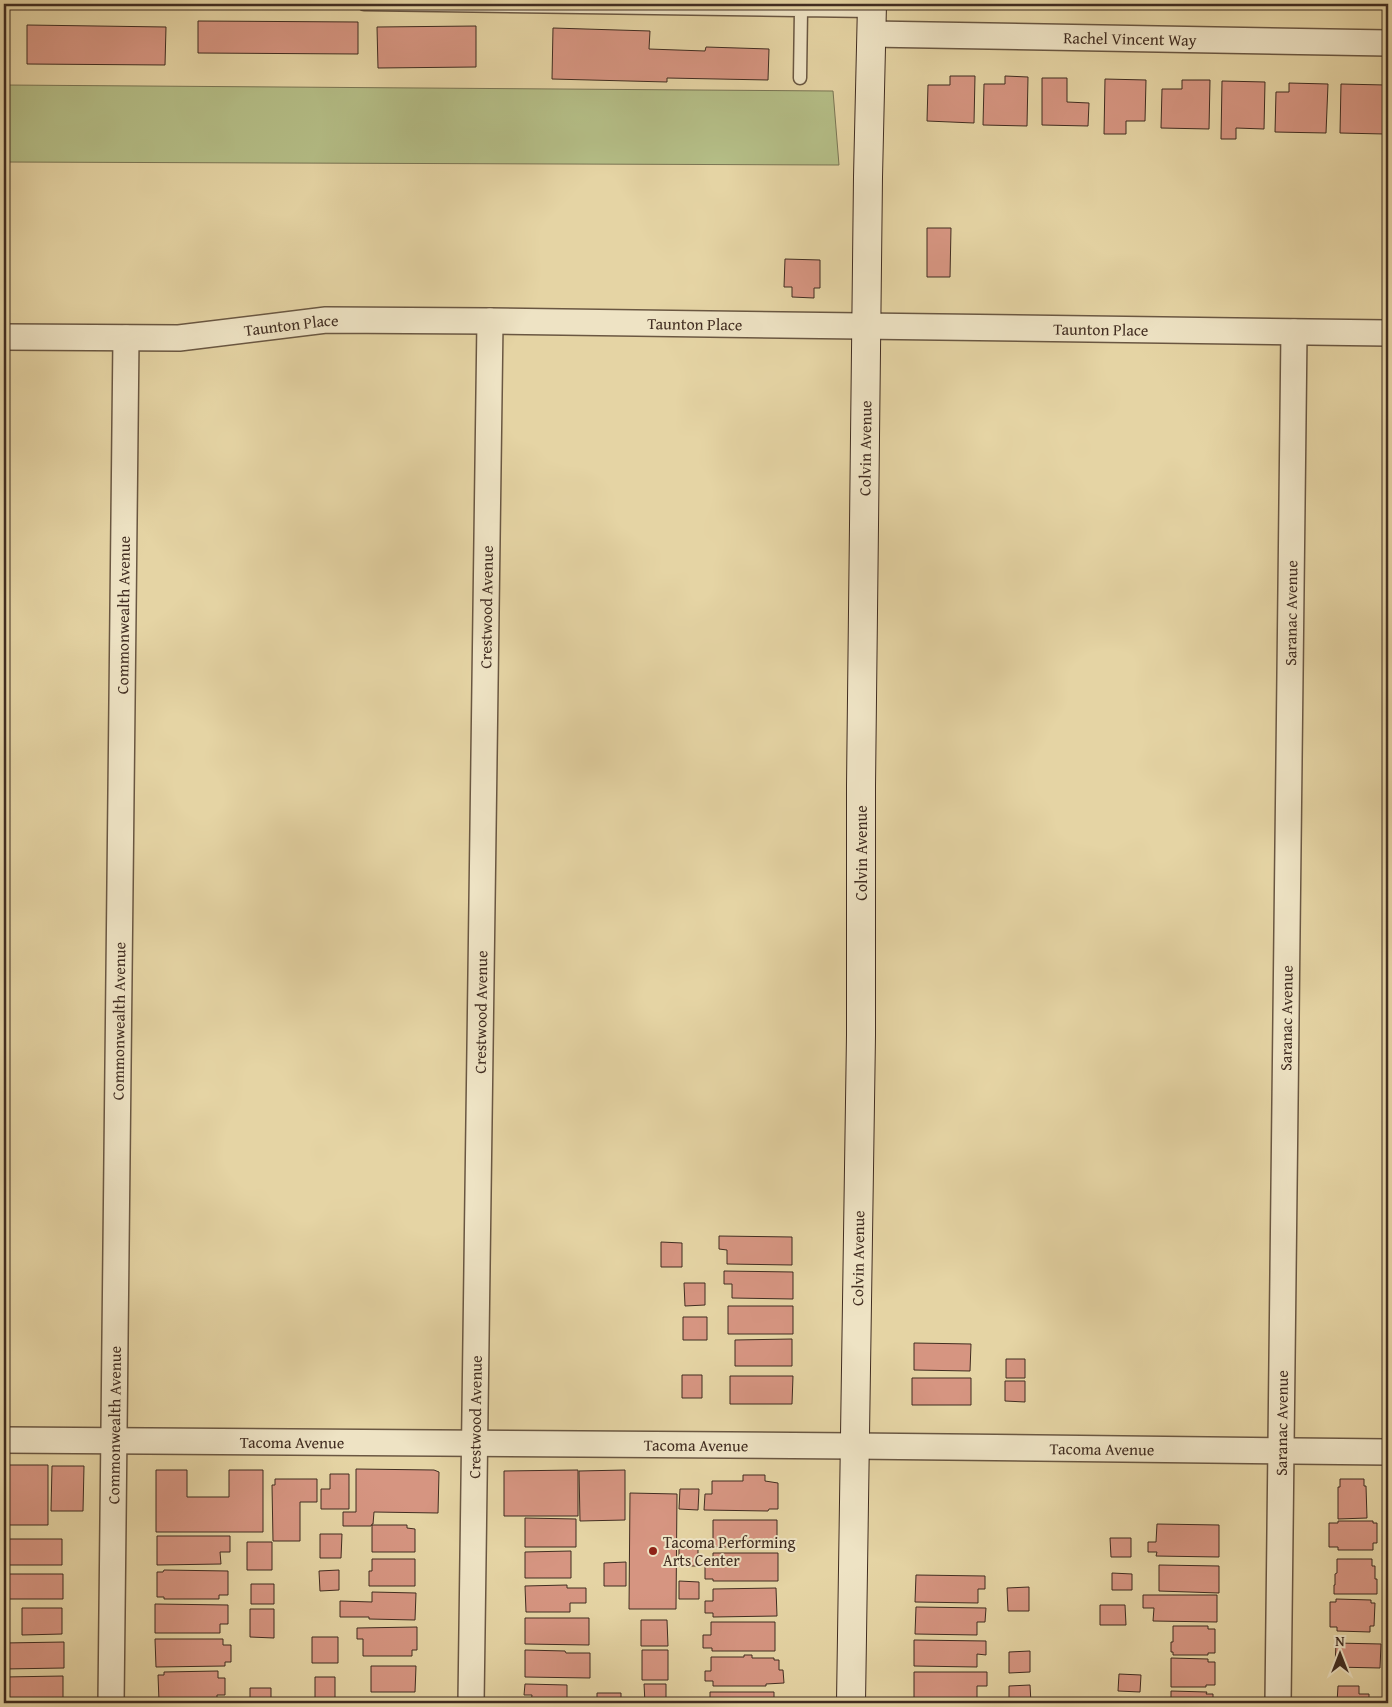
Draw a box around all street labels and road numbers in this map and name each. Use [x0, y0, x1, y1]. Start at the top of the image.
street label: Rachel Vincent Way [1063, 25, 1197, 52]
street label: Taunton Place [242, 308, 339, 342]
street label: Taunton Place [647, 311, 743, 336]
street label: Taunton Place [1053, 317, 1149, 342]
street label: Colvin Avenue [852, 400, 877, 496]
street label: Commonwealth Avenue [110, 536, 136, 694]
street label: Crestwood Avenue [473, 545, 499, 669]
street label: Saranac Avenue [1278, 560, 1303, 666]
street label: Colvin Avenue [849, 805, 873, 901]
street label: Commonwealth Avenue [106, 942, 131, 1100]
street label: Crestwood Avenue [468, 950, 493, 1074]
street label: Saranac Avenue [1273, 965, 1299, 1071]
street label: Colvin Avenue [845, 1210, 870, 1306]
street label: Commonwealth Avenue [101, 1346, 127, 1504]
street label: Crestwood Avenue [462, 1355, 488, 1479]
street label: Saranac Avenue [1269, 1370, 1294, 1476]
street label: Tacoma Avenue [240, 1430, 344, 1454]
street label: Tacoma Avenue [644, 1433, 748, 1457]
street label: Tacoma Avenue [1050, 1436, 1154, 1461]

